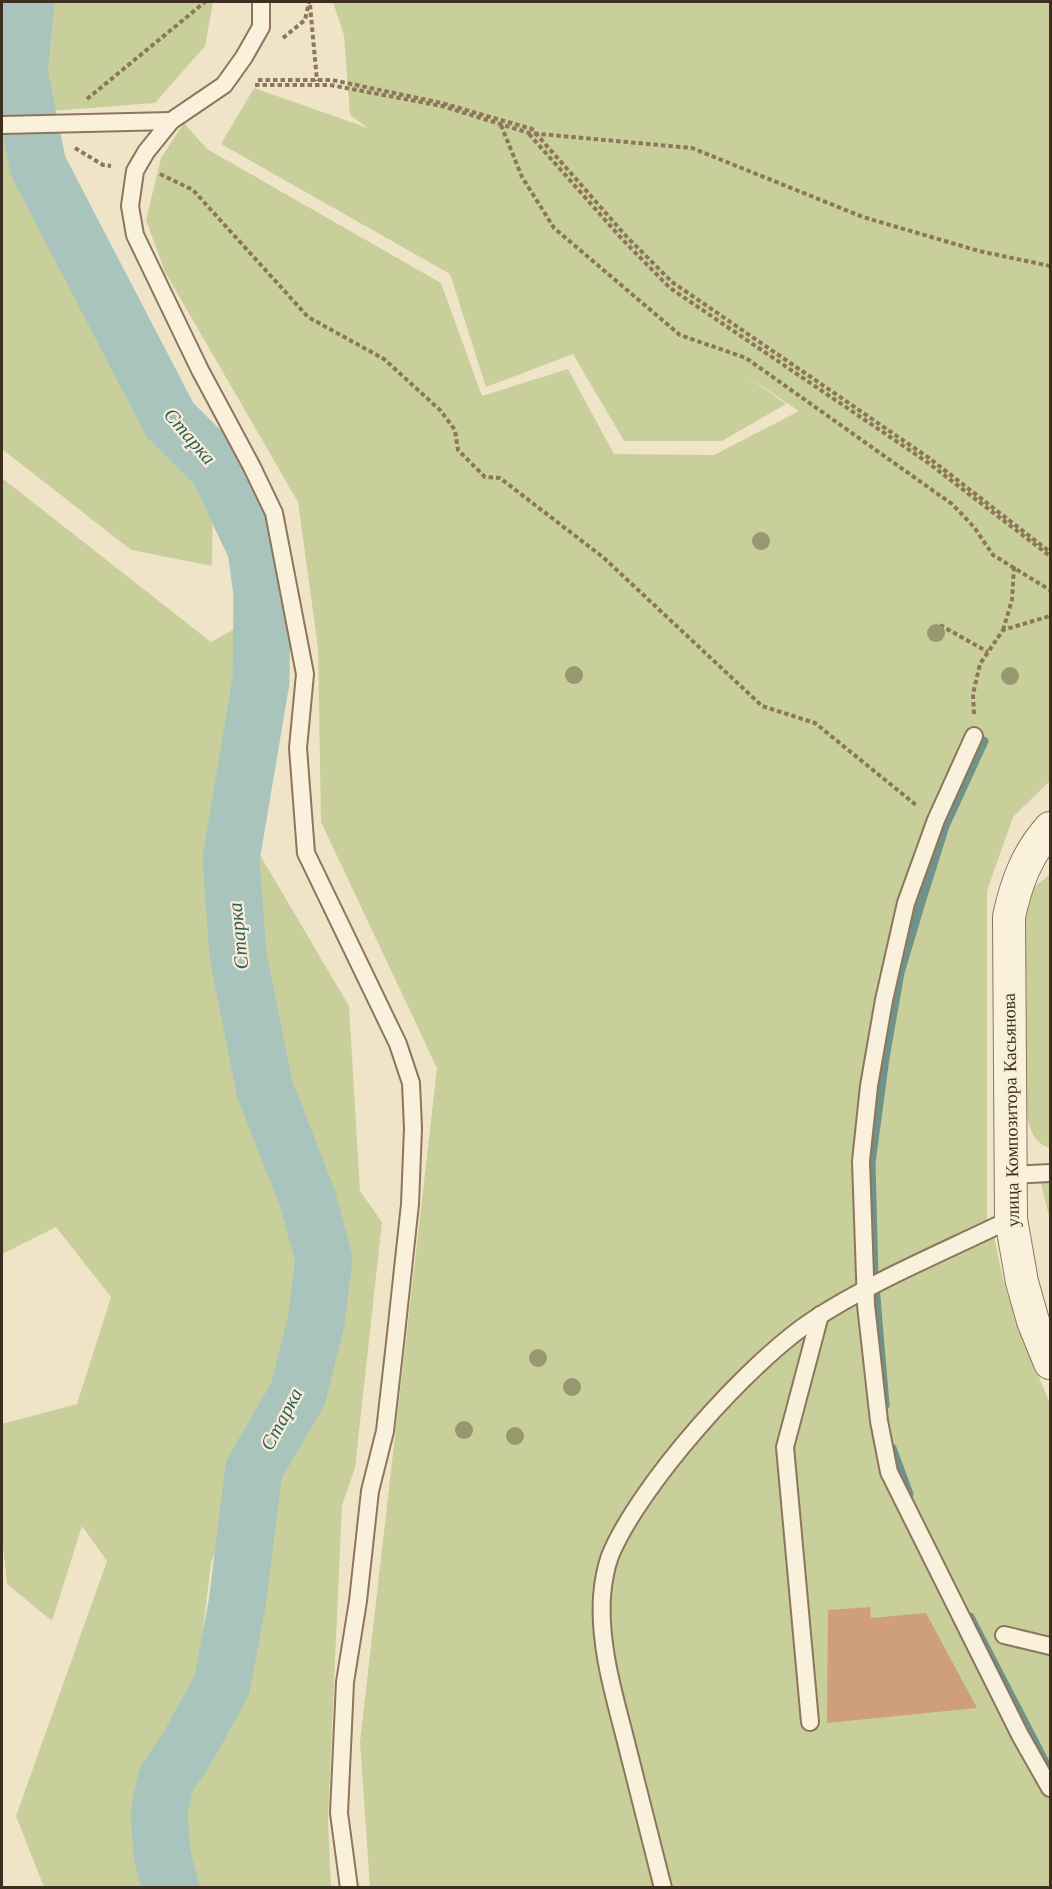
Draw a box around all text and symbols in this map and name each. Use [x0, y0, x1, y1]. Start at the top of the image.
water label: Старка [159, 403, 221, 469]
water label: Старка [223, 901, 253, 971]
street label: улица Композитора Касьянова [998, 993, 1024, 1227]
water label: Старка [255, 1384, 307, 1454]

